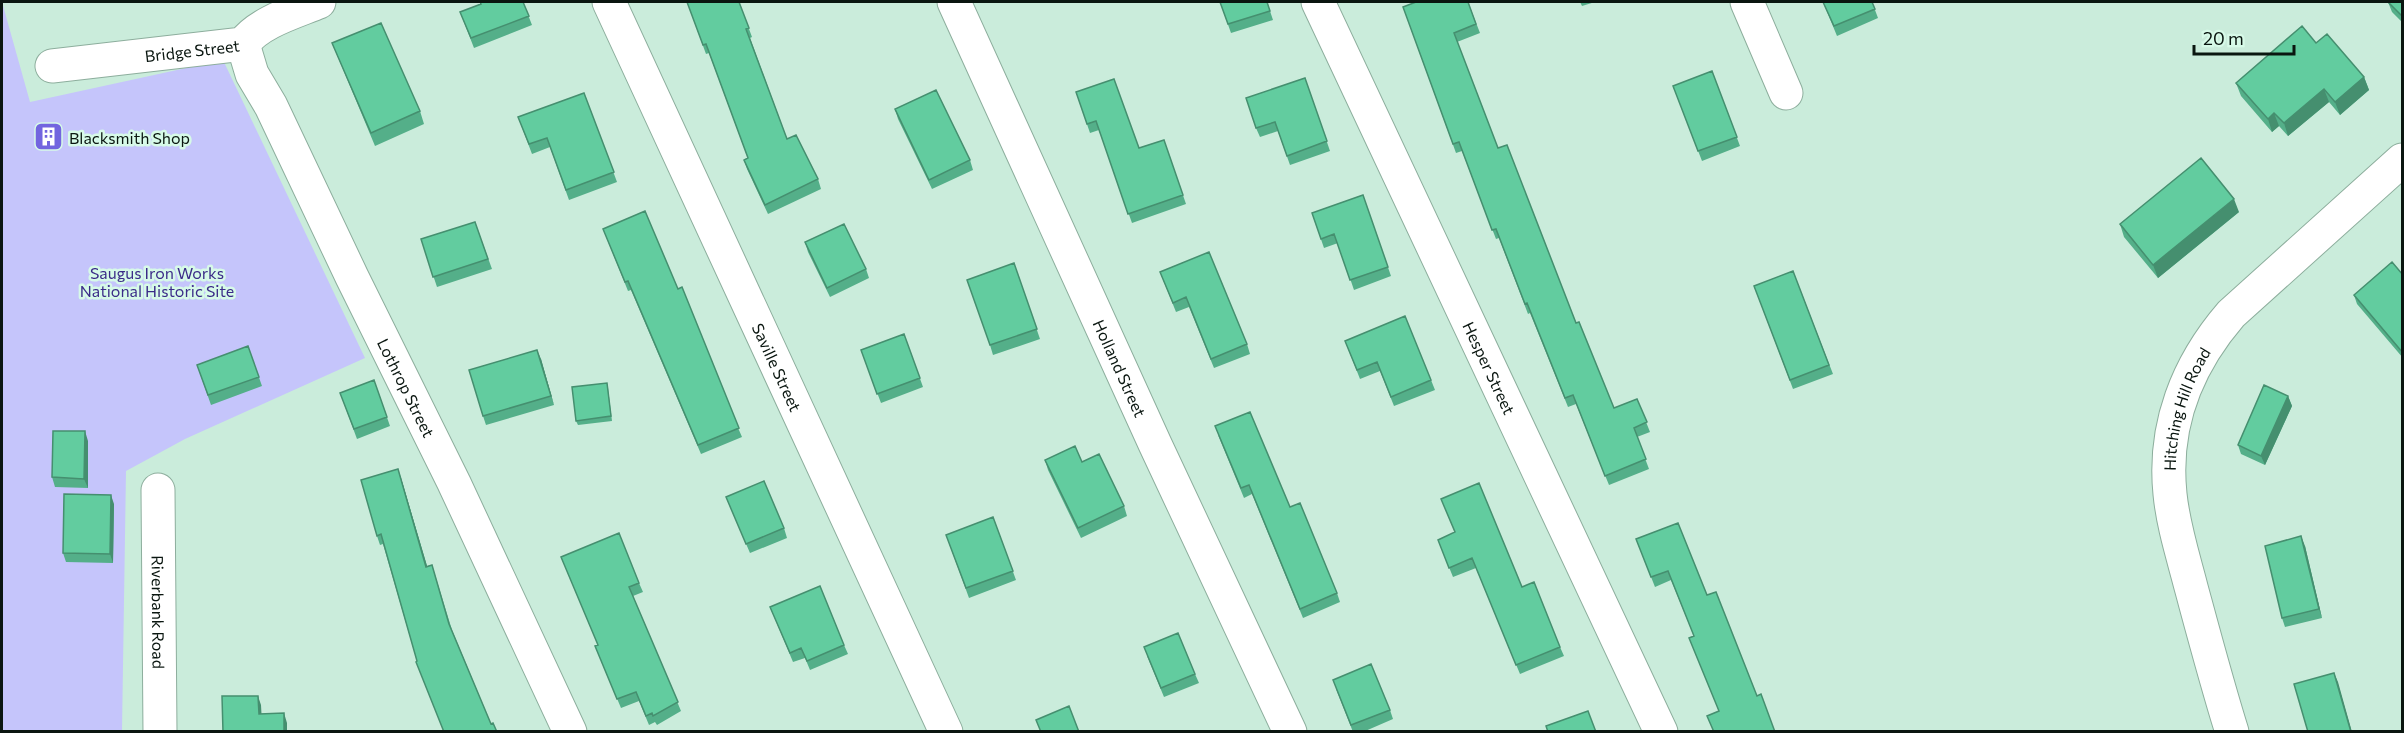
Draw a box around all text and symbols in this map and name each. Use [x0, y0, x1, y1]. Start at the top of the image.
scale bar [2194, 18, 2294, 56]
text: 20 m [2203, 27, 2244, 49]
street label: Bridge Street [144, 35, 241, 65]
building icon: Blacksmith Shop [32, 121, 64, 153]
place label: Blacksmith Shop [69, 128, 190, 147]
park label: Saugus Iron Works National Historic Site [80, 263, 234, 300]
street label: Holland Street [1090, 316, 1151, 420]
street label: Hesper Street [1460, 318, 1520, 418]
street label: Saville Street [749, 320, 806, 414]
street label: Lothrop Street [374, 335, 439, 440]
street label: Hitching Hill Road [2159, 344, 2213, 471]
street label: Riverbank Road [149, 555, 169, 669]

